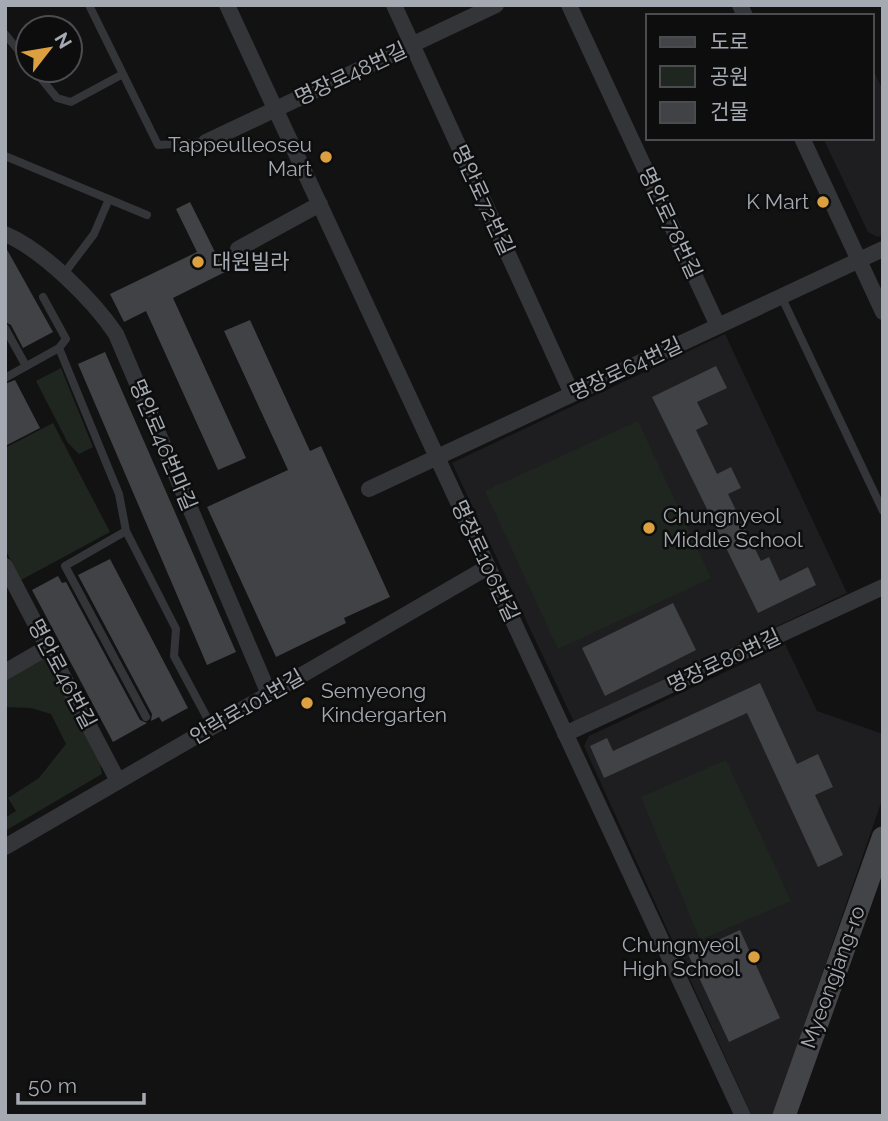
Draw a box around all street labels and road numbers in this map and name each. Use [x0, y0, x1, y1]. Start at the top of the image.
street label: 명장로48번길 [291, 37, 411, 110]
street label: 명안로72번길 [447, 141, 520, 259]
street label: 명안로78번길 [634, 163, 707, 283]
street label: 명장로64번길 [566, 332, 686, 405]
street label: 명안로46번마길 [125, 375, 202, 514]
street label: 명장로106번길 [446, 496, 524, 625]
street label: 명안로46번길 [23, 615, 102, 733]
street label: 명장로80번길 [663, 623, 784, 698]
street label: 안락로101번길 [185, 664, 308, 749]
street label: Myeongjang-ro [795, 902, 870, 1051]

